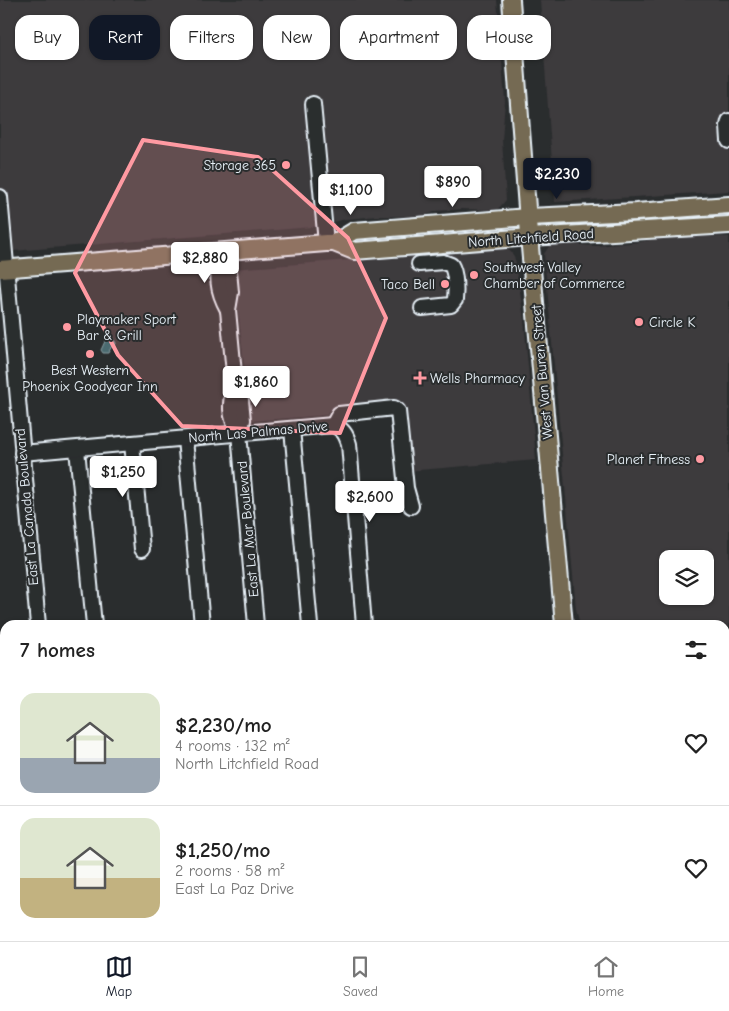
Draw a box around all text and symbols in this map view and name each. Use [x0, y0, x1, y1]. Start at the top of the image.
chip: Buy [15, 15, 79, 60]
chip: Rent [89, 15, 160, 60]
chip: Filters [170, 15, 253, 60]
chip: New [263, 15, 330, 60]
chip: Apartment [340, 15, 457, 60]
chip: House [467, 15, 551, 60]
place label: Storage 365 [203, 157, 276, 174]
pin: $2,230 [516, 158, 598, 200]
marker: Storage 365 [280, 159, 292, 171]
text: $2,230 [534, 165, 580, 183]
pin: $890 [423, 166, 483, 208]
text: $890 [435, 173, 471, 191]
pin: $1,100 [310, 174, 392, 216]
text: $1,100 [329, 181, 373, 199]
street label: North Litchfield Road [468, 225, 594, 251]
pin: $2,880 [164, 242, 246, 284]
text: $2,880 [182, 249, 228, 267]
place label: Southwest Valley Chamber of Commerce [484, 259, 625, 292]
marker: Southwest Valley Chamber of Commerce [468, 269, 480, 281]
place label: Taco Bell [381, 276, 435, 293]
marker: Taco Bell [439, 278, 451, 290]
street label: West Van Buren Street [528, 303, 556, 440]
place label: Playmaker Sport Bar & Grill [77, 311, 177, 344]
place label: Circle K [649, 314, 695, 331]
marker: Circle K [633, 316, 645, 328]
marker: Playmaker Sport Bar & Grill [61, 321, 73, 333]
marker: Best Western Phoenix Goodyear Inn [84, 348, 96, 360]
place label: Best Western Phoenix Goodyear Inn [22, 362, 158, 395]
pin: $1,860 [215, 366, 297, 408]
place label: Wells Pharmacy [430, 370, 526, 387]
marker: Wells Pharmacy [414, 372, 426, 384]
text: $1,860 [234, 373, 278, 391]
street label: North Las Palmas Drive [188, 417, 328, 447]
street label: East La Canada Boulevard [12, 428, 42, 586]
place label: Planet Fitness [607, 451, 690, 468]
marker: Planet Fitness [694, 453, 706, 465]
pin: $1,250 [82, 456, 164, 498]
street label: East La Mar Boulevard [234, 460, 262, 598]
text: $1,250 [101, 463, 145, 481]
pin: $2,600 [329, 480, 411, 523]
text: $2,600 [346, 488, 394, 506]
map controls [659, 550, 714, 605]
button: layers [659, 550, 714, 605]
icon: filters [682, 636, 710, 664]
text: 7 homes [20, 638, 95, 662]
icon: home [60, 713, 120, 773]
text: $2,230/mo [175, 713, 272, 737]
icon: heart [682, 729, 710, 757]
text: 4 rooms · 132 m² [175, 737, 290, 755]
text: North Litchfield Road [175, 755, 319, 773]
icon: home [60, 838, 120, 898]
text: $1,250/mo [175, 838, 270, 862]
icon: heart [682, 854, 710, 882]
text: 2 rooms · 58 m² [175, 862, 285, 880]
text: East La Paz Drive [175, 880, 294, 898]
tab: Map [105, 953, 133, 1000]
tab: Saved [343, 953, 378, 1000]
tab: Home [588, 953, 624, 1000]

